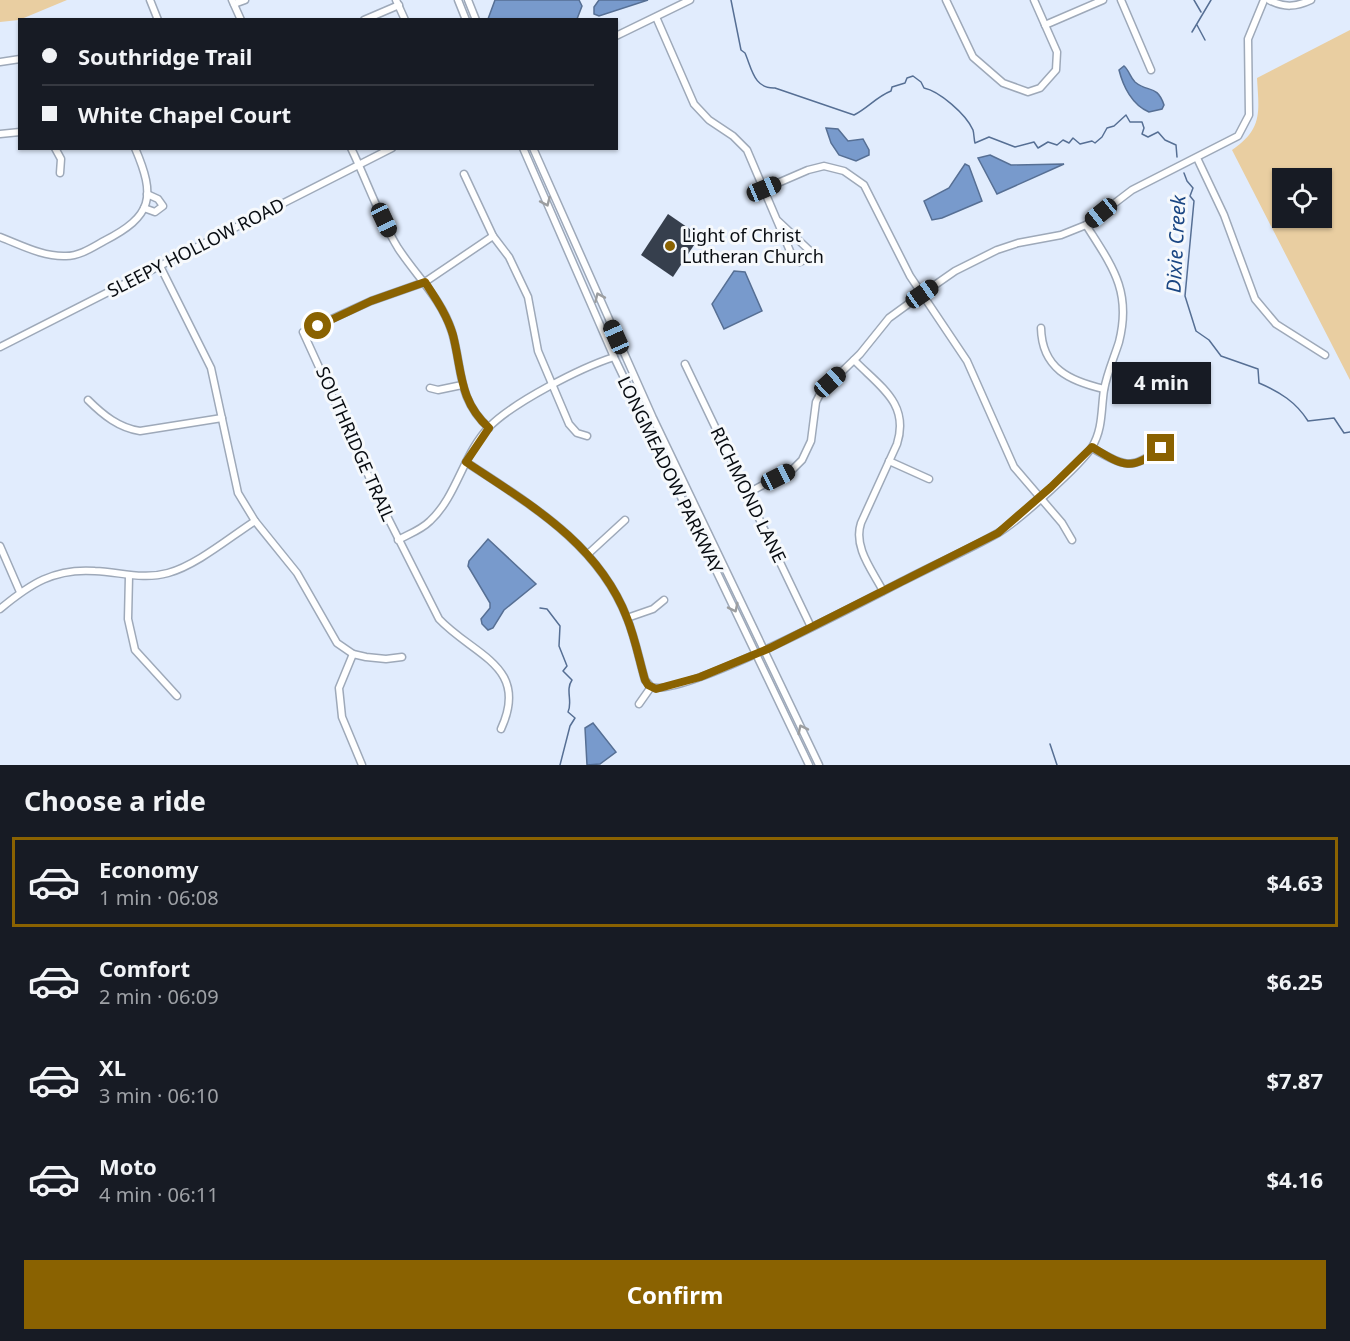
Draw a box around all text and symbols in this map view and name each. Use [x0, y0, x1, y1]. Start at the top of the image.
text: Southridge Trail [78, 41, 252, 71]
text: White Chapel Court [78, 99, 291, 129]
map controls [1272, 168, 1332, 228]
button: locate [1272, 168, 1332, 228]
car [744, 174, 784, 204]
street label: SLEEPY HOLLOW ROAD [103, 192, 288, 302]
water label: Dixie Creek [1159, 193, 1192, 293]
car [1081, 195, 1121, 231]
one-way arrow [539, 196, 551, 207]
car [368, 200, 400, 240]
place label: Light of Christ Lutheran Church [682, 223, 824, 268]
marker: Light of Christ Lutheran Church [663, 239, 677, 253]
car [902, 276, 942, 312]
one-way arrow [594, 293, 606, 304]
route start [304, 312, 331, 339]
car [600, 317, 632, 357]
callout: 4 min [1112, 361, 1210, 403]
street label: SOUTHRIDGE TRAIL [311, 362, 401, 525]
car [811, 363, 849, 401]
text: 4 min [1134, 369, 1189, 396]
street label: LONGMEADOW PARKWAY [613, 372, 730, 578]
street label: RICHMOND LANE [706, 423, 792, 567]
route end [1147, 434, 1174, 461]
car [758, 461, 798, 493]
one-way arrow [726, 601, 738, 612]
one-way arrow [798, 724, 809, 735]
text: Choose a ride [24, 782, 206, 819]
text: Economy [99, 854, 198, 884]
icon: car [27, 855, 81, 909]
text: $4.63 [1266, 867, 1323, 897]
text: 1 min · 06:08 [99, 884, 219, 911]
text: Comfort [99, 953, 190, 983]
icon: car [27, 954, 81, 1008]
text: $6.25 [1266, 966, 1323, 996]
text: 2 min · 06:09 [99, 983, 219, 1010]
text: XL [99, 1052, 126, 1082]
icon: car [27, 1053, 81, 1107]
text: $7.87 [1266, 1065, 1323, 1095]
text: 3 min · 06:10 [99, 1082, 219, 1109]
text: Moto [99, 1151, 157, 1181]
icon: car [27, 1152, 81, 1206]
text: $4.16 [1266, 1164, 1323, 1194]
text: 4 min · 06:11 [99, 1181, 219, 1208]
button: Confirm [24, 1260, 1326, 1329]

